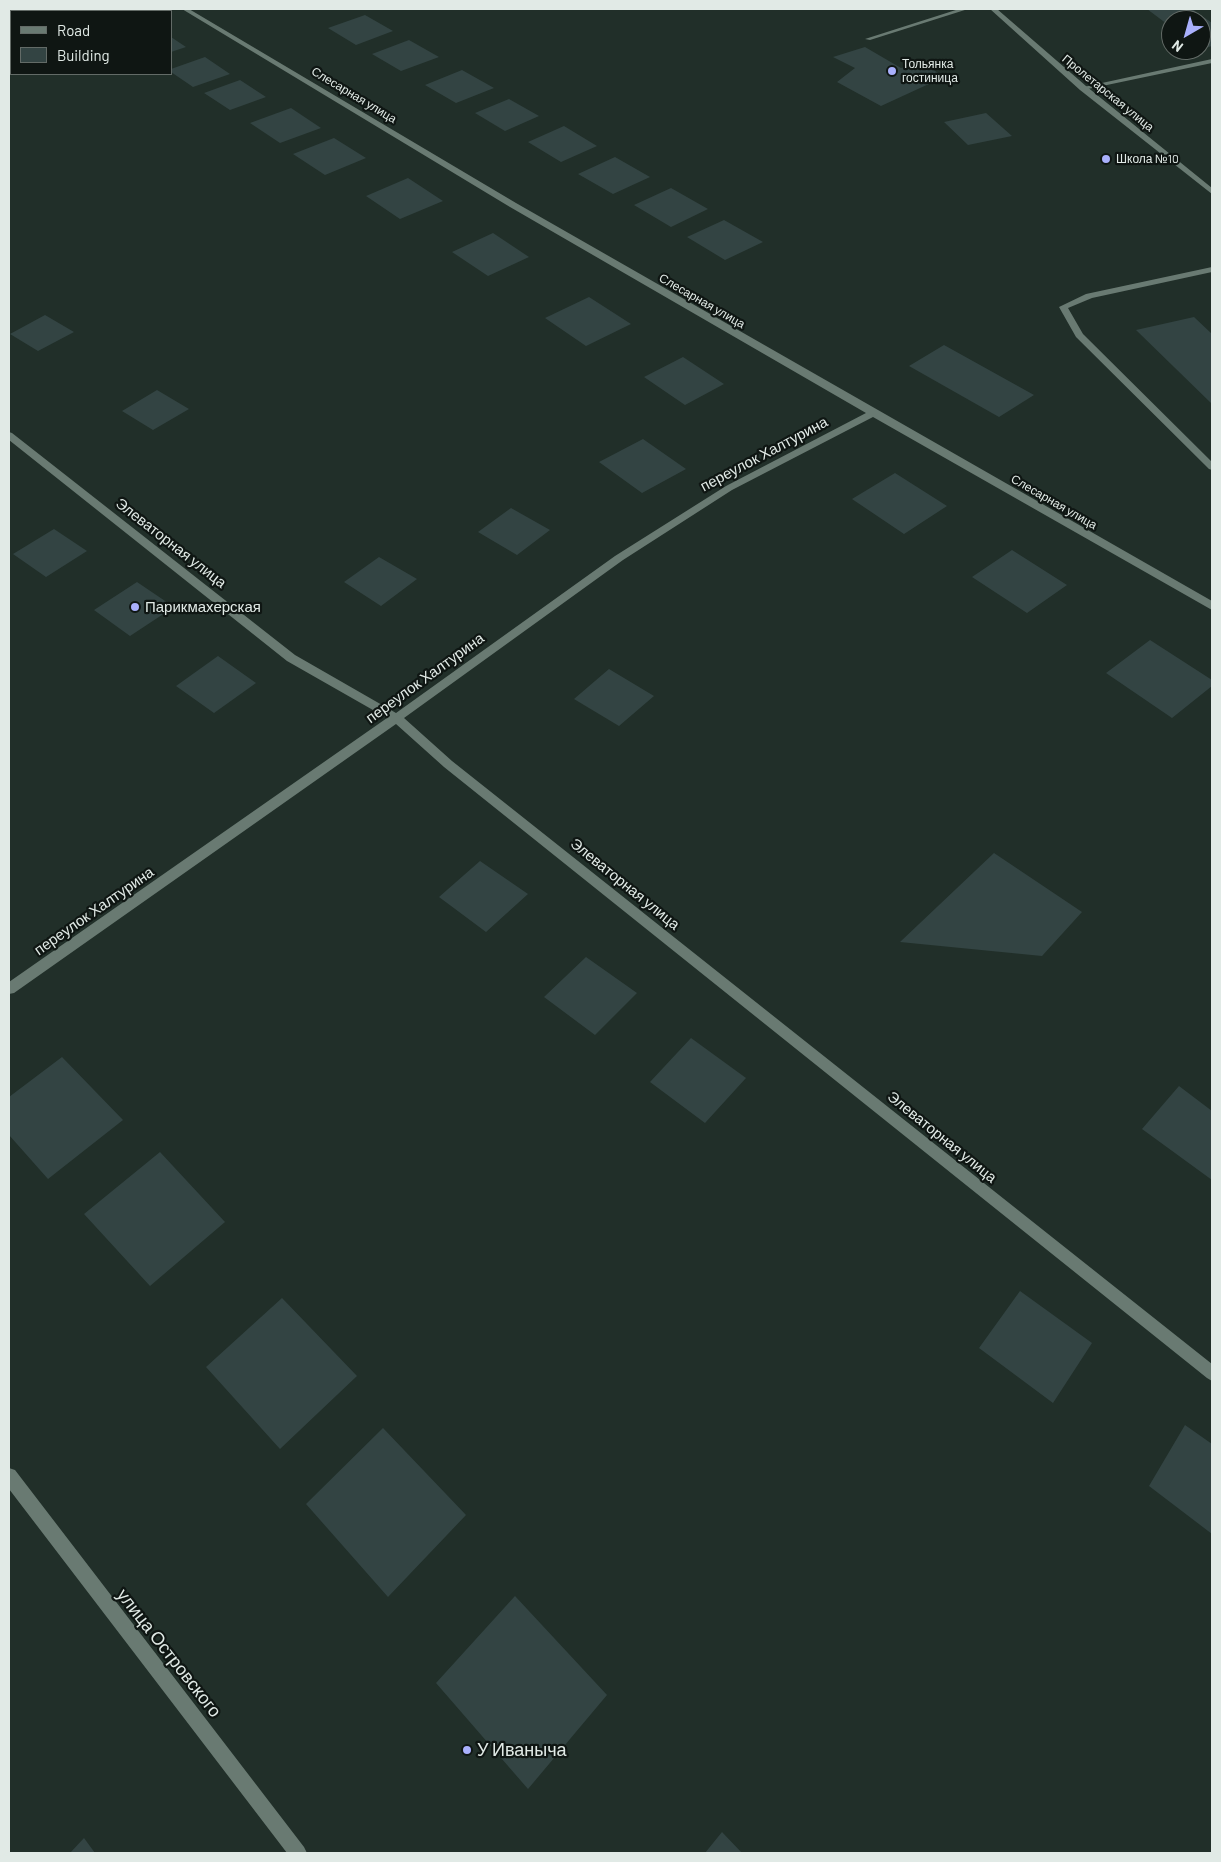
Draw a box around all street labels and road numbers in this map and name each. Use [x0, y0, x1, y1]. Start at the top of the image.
street label: Пролетарская улица [1059, 52, 1157, 134]
street label: Слесарная улица [309, 64, 399, 126]
street label: Слесарная улица [656, 271, 748, 331]
street label: переулок Халтурина [697, 413, 831, 495]
street label: Слесарная улица [1008, 472, 1100, 532]
street label: Элеваторная улица [112, 494, 230, 592]
street label: переулок Халтурина [362, 629, 488, 727]
street label: Элеваторная улица [567, 834, 683, 934]
street label: переулок Халтурина [31, 863, 157, 959]
street label: Элеваторная улица [884, 1087, 1000, 1187]
street label: улица Островского [112, 1585, 226, 1721]

